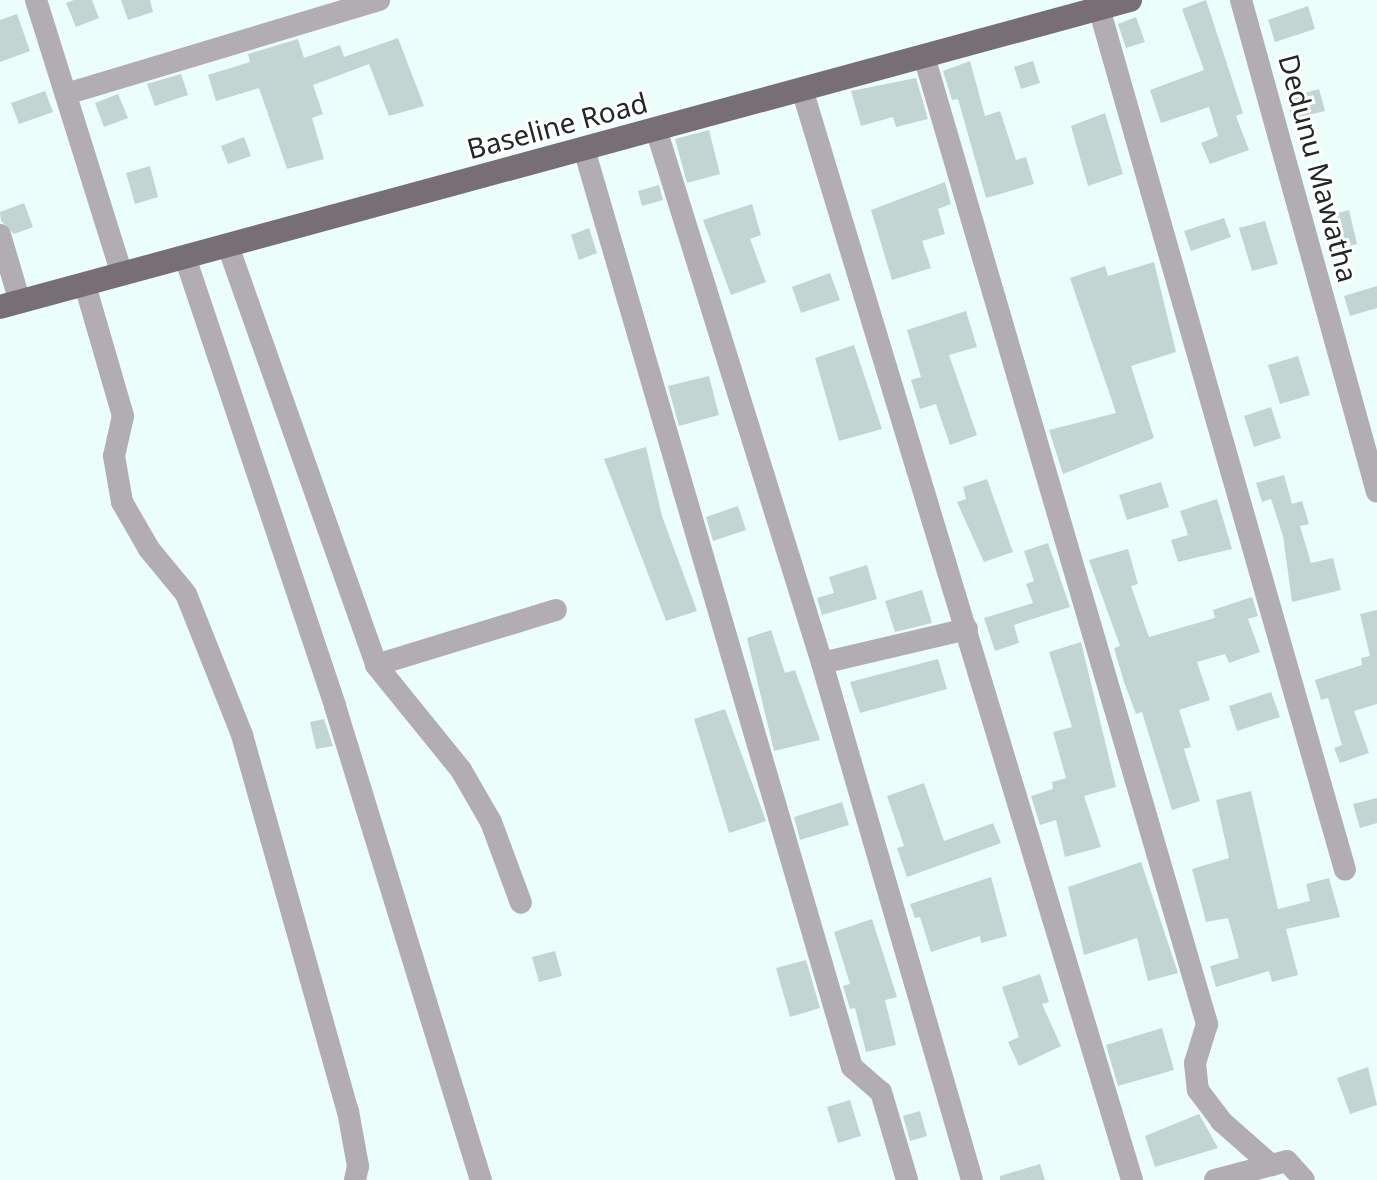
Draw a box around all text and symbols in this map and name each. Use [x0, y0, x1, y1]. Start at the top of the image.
street label: Dedunu Mawatha [1272, 50, 1366, 286]
street label: Baseline Road [463, 85, 651, 165]

